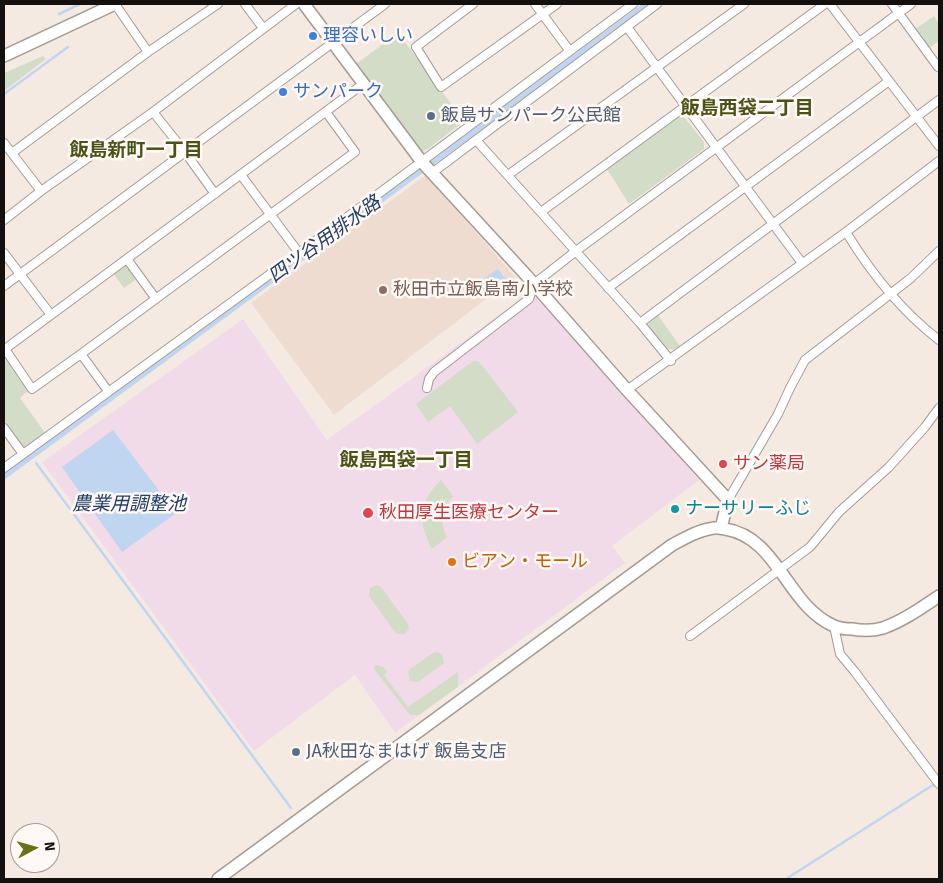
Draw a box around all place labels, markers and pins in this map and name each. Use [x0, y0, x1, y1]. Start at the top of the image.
place label: 理容いしい [323, 25, 413, 47]
marker: 理容いしい [307, 30, 319, 42]
place label: サンパーク [293, 81, 383, 103]
marker: サンパーク [277, 86, 289, 98]
place label: 飯島サンパーク公民館 [441, 105, 621, 127]
marker: 飯島サンパーク公民館 [425, 110, 437, 122]
place label: 秋田市立飯島南小学校 [393, 279, 573, 301]
marker: 秋田市立飯島南小学校 [377, 284, 389, 296]
place label: サン薬局 [733, 453, 805, 475]
marker: サン薬局 [717, 458, 729, 470]
place label: ナーサリーふじ [685, 498, 811, 520]
place label: 秋田厚生医療センター [379, 502, 559, 524]
marker: ナーサリーふじ [669, 503, 681, 515]
marker: 秋田厚生医療センター [361, 506, 375, 520]
place label: ビアン・モール [462, 551, 588, 573]
marker: ビアン・モール [446, 556, 458, 568]
place label: JA秋田なまはげ 飯島支店 [306, 741, 507, 763]
marker: JA秋田なまはげ 飯島支店 [290, 746, 302, 758]

